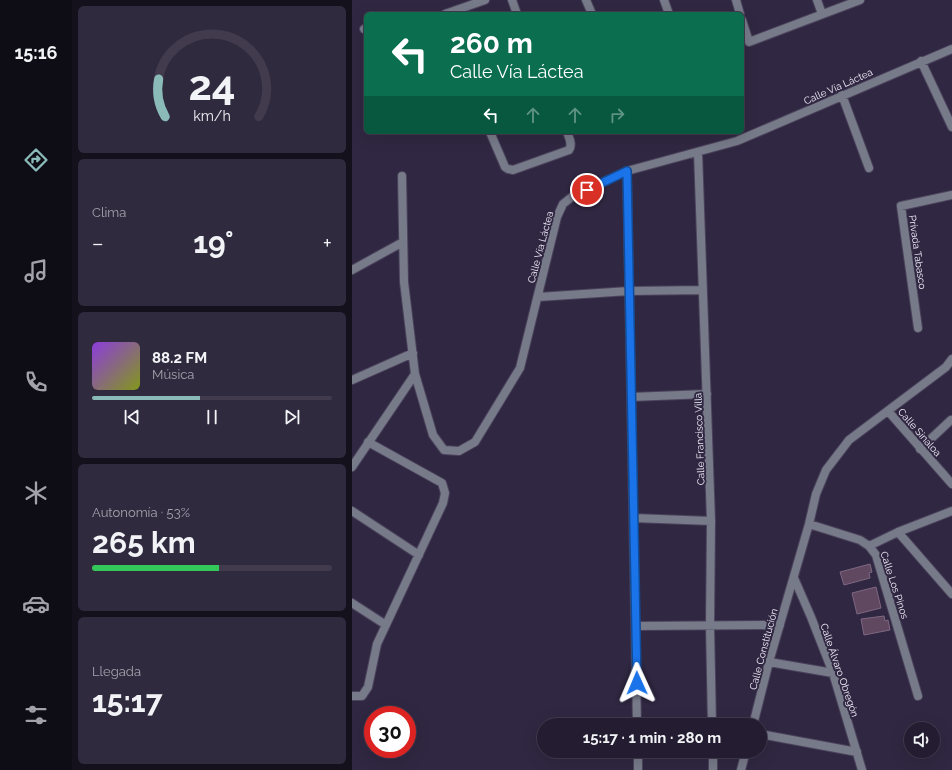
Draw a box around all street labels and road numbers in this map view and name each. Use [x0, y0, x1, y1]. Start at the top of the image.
street label: Calle Vía Láctea [802, 66, 874, 107]
street label: Calle Vía Láctea [526, 210, 555, 284]
street label: Privada Tabasco [907, 214, 928, 290]
street label: Calle Francisco Villa [692, 393, 707, 485]
street label: Calle Sinaloa [896, 406, 943, 459]
street label: Calle Los Pinos [878, 550, 911, 620]
street label: Calle Constitución [747, 607, 780, 691]
street label: Calle Álvaro Obregón [818, 622, 861, 719]

